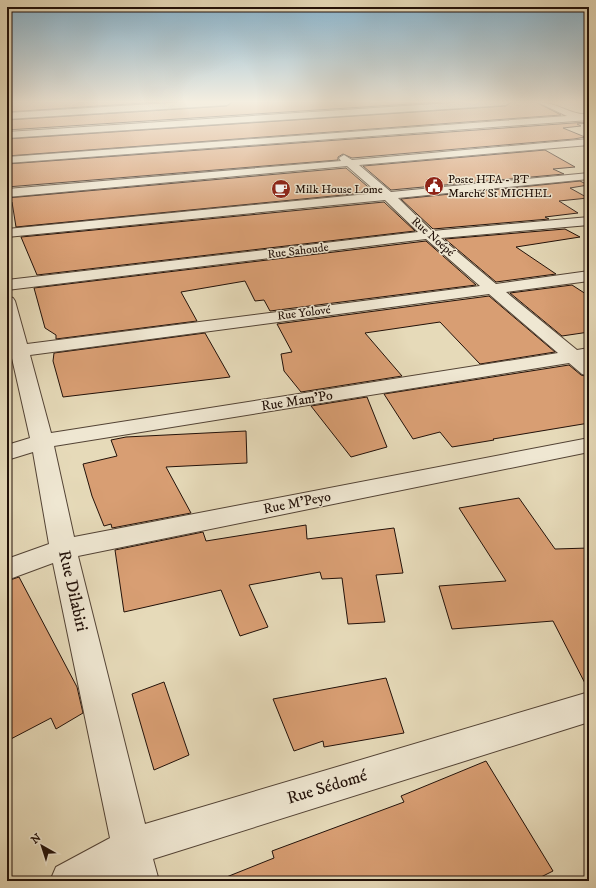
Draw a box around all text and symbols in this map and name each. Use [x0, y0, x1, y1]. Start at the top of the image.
place label: Poste HTA - BT Marché St MICHEL [448, 172, 552, 201]
public building icon: Poste HTA - BT Marché St MICHEL [423, 175, 445, 197]
cafe icon: Milk House Lome [270, 178, 292, 200]
place label: Milk House Lome [295, 182, 383, 197]
street label: Rue Noépé [408, 214, 458, 260]
street label: Rue Sahoude [267, 240, 329, 262]
street label: Rue Yolové [277, 302, 332, 324]
street label: Rue Mam'Po [260, 386, 334, 416]
street label: Rue M'Peyo [262, 488, 332, 518]
street label: Rue Dilabiri [53, 548, 93, 634]
street label: Rue Sédomé [284, 764, 370, 810]
north arrow [22, 826, 62, 866]
text: N [28, 831, 44, 847]

